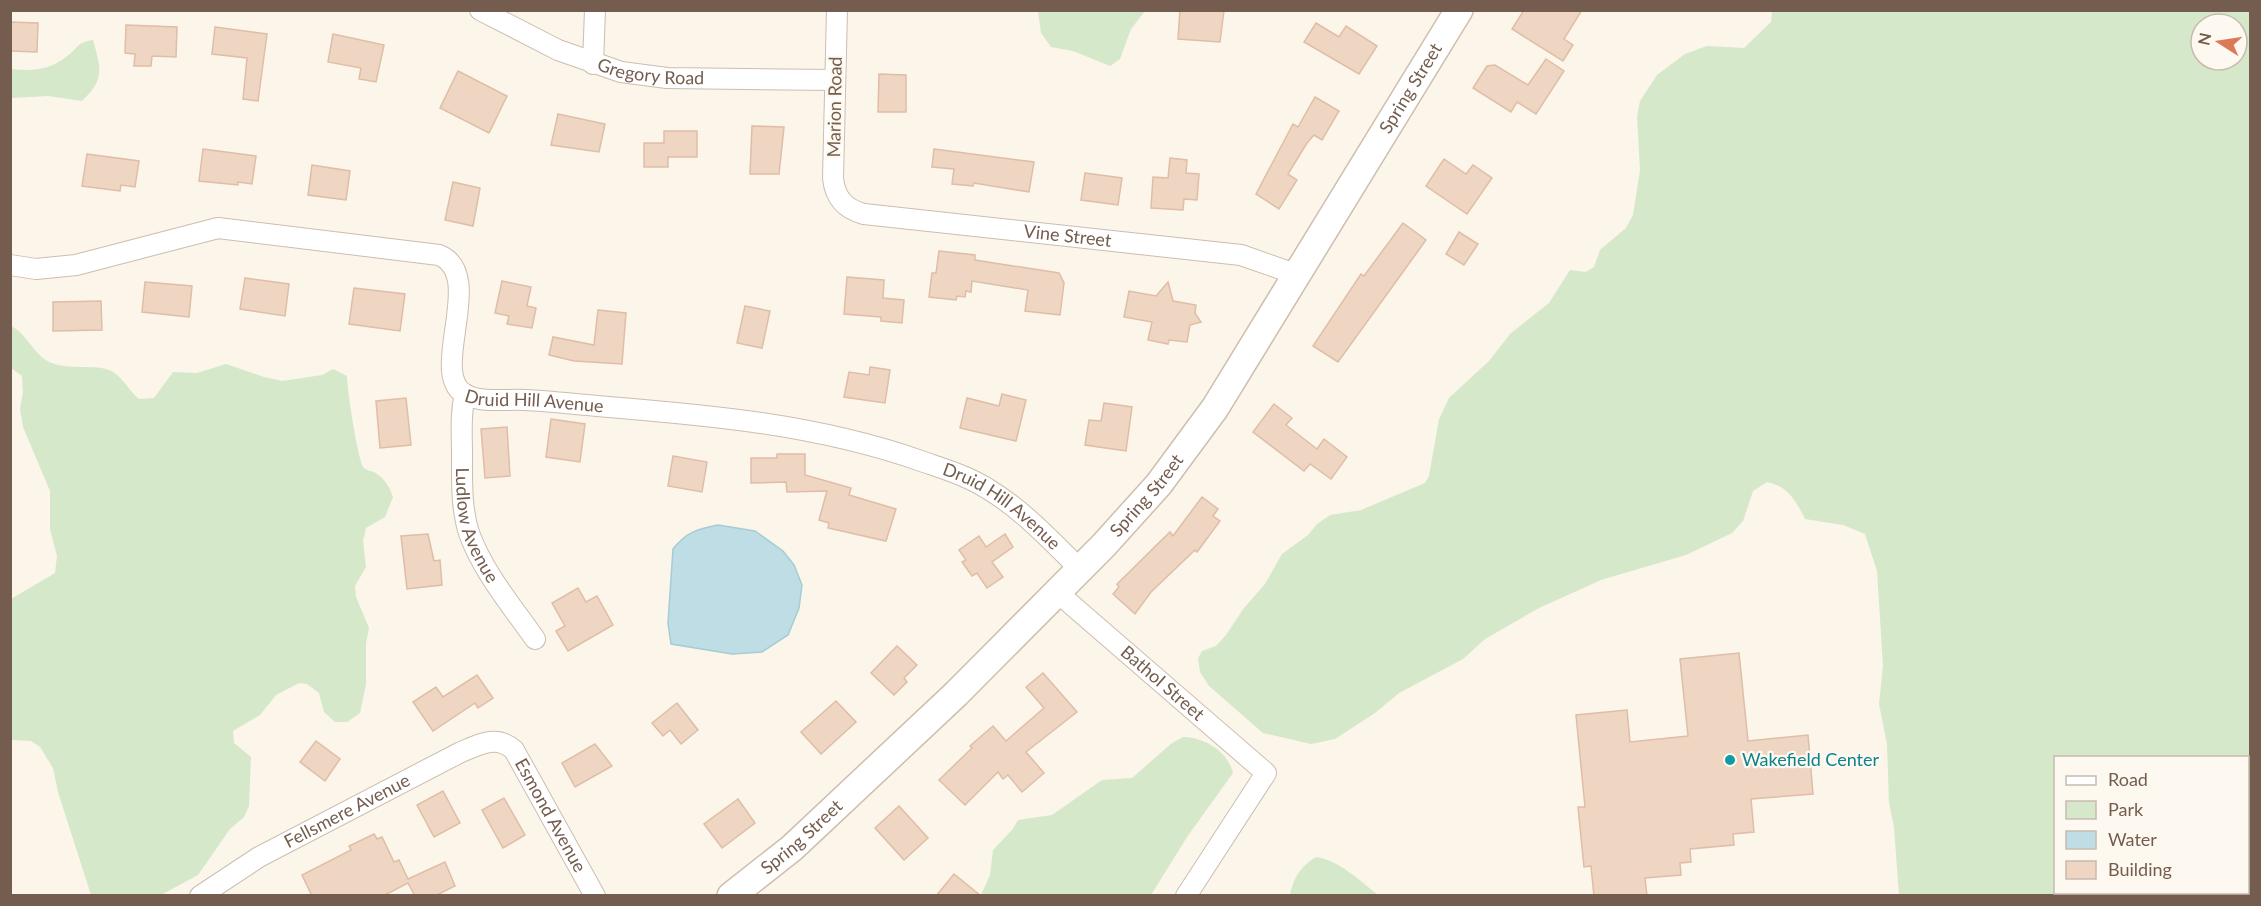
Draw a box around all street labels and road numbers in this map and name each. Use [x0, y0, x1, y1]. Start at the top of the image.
street label: Spring Street [1374, 38, 1446, 137]
street label: Gregory Road [595, 53, 704, 88]
street label: Marion Road [822, 56, 846, 158]
street label: Vine Street [1023, 219, 1113, 251]
street label: Druid Hill Avenue [462, 384, 605, 417]
street label: Spring Street [1105, 449, 1188, 541]
street label: Druid Hill Avenue [940, 457, 1066, 554]
street label: Ludlow Avenue [452, 467, 504, 587]
street label: Bathol Street [1117, 640, 1210, 725]
street label: Esmond Avenue [511, 754, 592, 876]
street label: Fellsmere Avenue [280, 769, 413, 852]
street label: Spring Street [756, 794, 847, 879]

